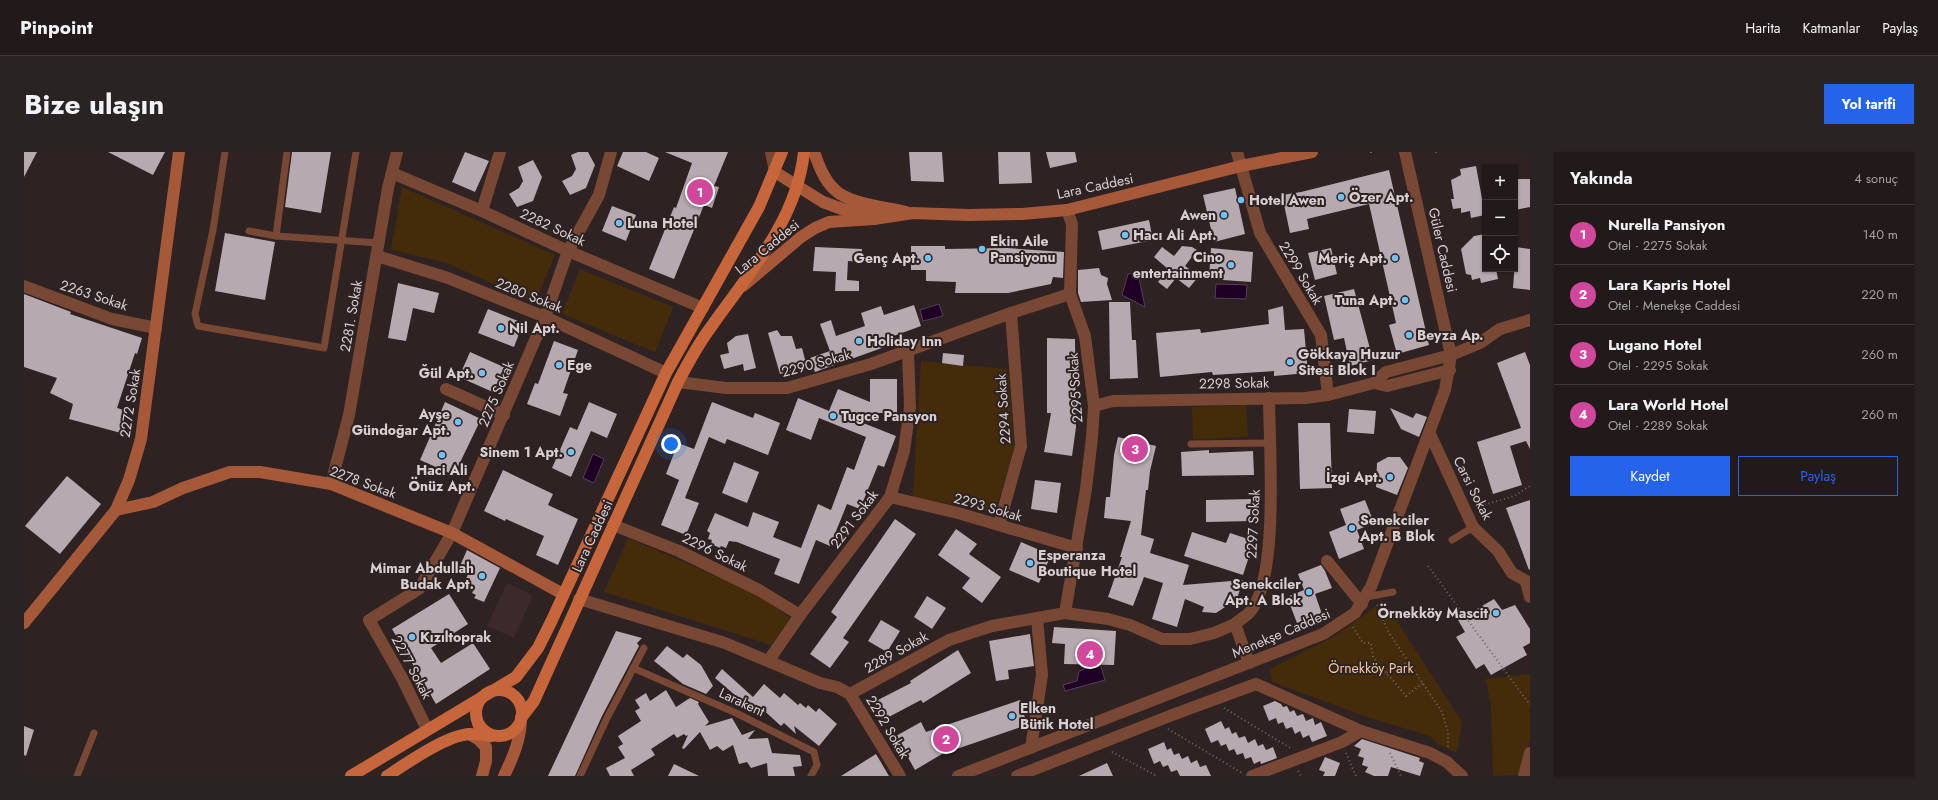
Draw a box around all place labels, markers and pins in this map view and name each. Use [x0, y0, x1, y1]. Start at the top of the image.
pin: 1 [687, 177, 713, 207]
place label: Özer Apt. [1349, 187, 1413, 207]
place label: Hotel Awen [1249, 190, 1325, 210]
marker: Özer Apt. [1336, 192, 1346, 202]
marker: Hotel Awen [1236, 195, 1246, 205]
place label: Awen [1179, 205, 1216, 225]
marker: Awen [1219, 210, 1229, 220]
place label: Luna Hotel [627, 213, 697, 233]
marker: Luna Hotel [614, 218, 624, 228]
place label: Hacı Ali Apt. [1133, 225, 1217, 245]
marker: Hacı Ali Apt. [1120, 230, 1130, 240]
place label: Ekin Aile Pansiyonu [990, 231, 1056, 267]
marker: Ekin Aile Pansiyonu [977, 244, 987, 254]
place label: Cino entertainment [1133, 247, 1224, 283]
place label: Genç Apt. [854, 248, 920, 268]
place label: Meriç Apt. [1318, 248, 1387, 268]
marker: Genç Apt. [923, 253, 933, 263]
marker: Meriç Apt. [1390, 253, 1400, 263]
marker: Cino entertainment [1226, 260, 1236, 270]
place label: Tuna Apt. [1335, 290, 1397, 310]
marker: Tuna Apt. [1400, 295, 1410, 305]
place label: Nil Apt. [509, 318, 560, 338]
marker: Nil Apt. [496, 323, 506, 333]
place label: Beyza Ap. [1417, 325, 1484, 345]
marker: Beyza Ap. [1404, 330, 1414, 340]
place label: Holiday Inn [867, 331, 942, 351]
marker: Holiday Inn [854, 336, 864, 346]
place label: Gökkaya Huzur Sitesi Blok I [1298, 344, 1401, 380]
place label: Ege [567, 355, 592, 375]
marker: Gökkaya Huzur Sitesi Blok I [1285, 357, 1295, 367]
marker: Ege [554, 360, 564, 370]
place label: Ğül Apt. [419, 363, 474, 383]
marker: Ğül Apt. [477, 368, 487, 378]
place label: Ayşe Gündoğar Apt. [352, 404, 450, 440]
place label: Tugce Pansyon [841, 406, 937, 426]
marker: Tugce Pansyon [828, 411, 838, 421]
marker: Ayşe Gündoğar Apt. [453, 417, 463, 427]
pin: 3 [1122, 434, 1148, 464]
place label: Sinem 1 Apt. [479, 442, 563, 462]
marker: Sinem 1 Apt. [566, 447, 576, 457]
marker: Haci Ali Önüz Apt. [437, 450, 447, 460]
place label: Haci Ali Önüz Apt. [409, 460, 476, 496]
place label: İzgi Apt. [1326, 467, 1382, 487]
marker: İzgi Apt. [1385, 472, 1395, 482]
place label: Senekciler Apt. B Blok [1359, 510, 1435, 546]
marker: Senekciler Apt. B Blok [1347, 523, 1357, 533]
place label: Esperanza Boutique Hotel [1038, 545, 1136, 581]
place label: Mimar Abdullah Budak Apt. [370, 558, 474, 594]
marker: Esperanza Boutique Hotel [1025, 558, 1035, 568]
marker: Mimar Abdullah Budak Apt. [477, 571, 487, 581]
place label: Senekciler Apt. A Blok [1224, 574, 1301, 610]
marker: Senekciler Apt. A Blok [1304, 587, 1314, 597]
place label: Örnekköy Mascit [1378, 603, 1489, 623]
marker: Örnekköy Mascit [1491, 608, 1501, 618]
place label: Kızıltoprak [420, 627, 491, 647]
marker: Kızıltoprak [407, 632, 417, 642]
pin: 4 [1077, 639, 1103, 669]
place label: Elken Bütik Hotel [1020, 698, 1093, 734]
marker: Elken Bütik Hotel [1007, 711, 1017, 721]
pin: 2 [933, 724, 959, 754]

